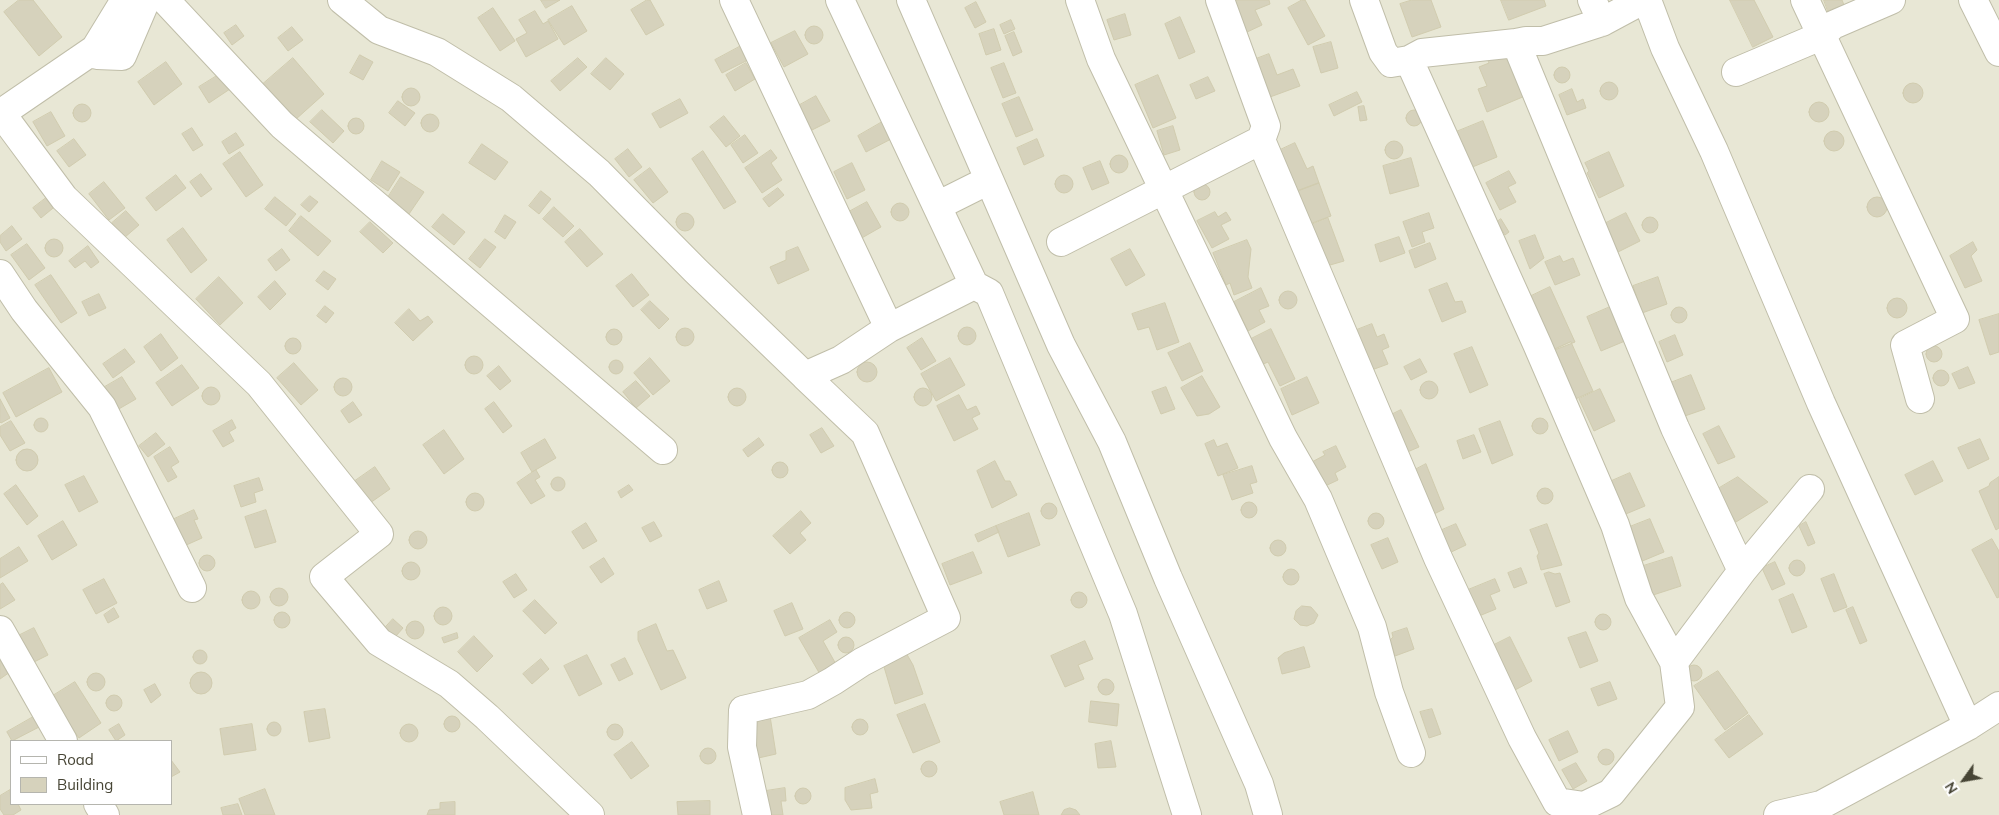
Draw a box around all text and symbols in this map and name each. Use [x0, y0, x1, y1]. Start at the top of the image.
legend [10, 740, 172, 805]
text: Road [57, 750, 94, 769]
north arrow [1939, 755, 1989, 805]
text: Building [57, 775, 113, 794]
text: N [1941, 779, 1962, 797]

